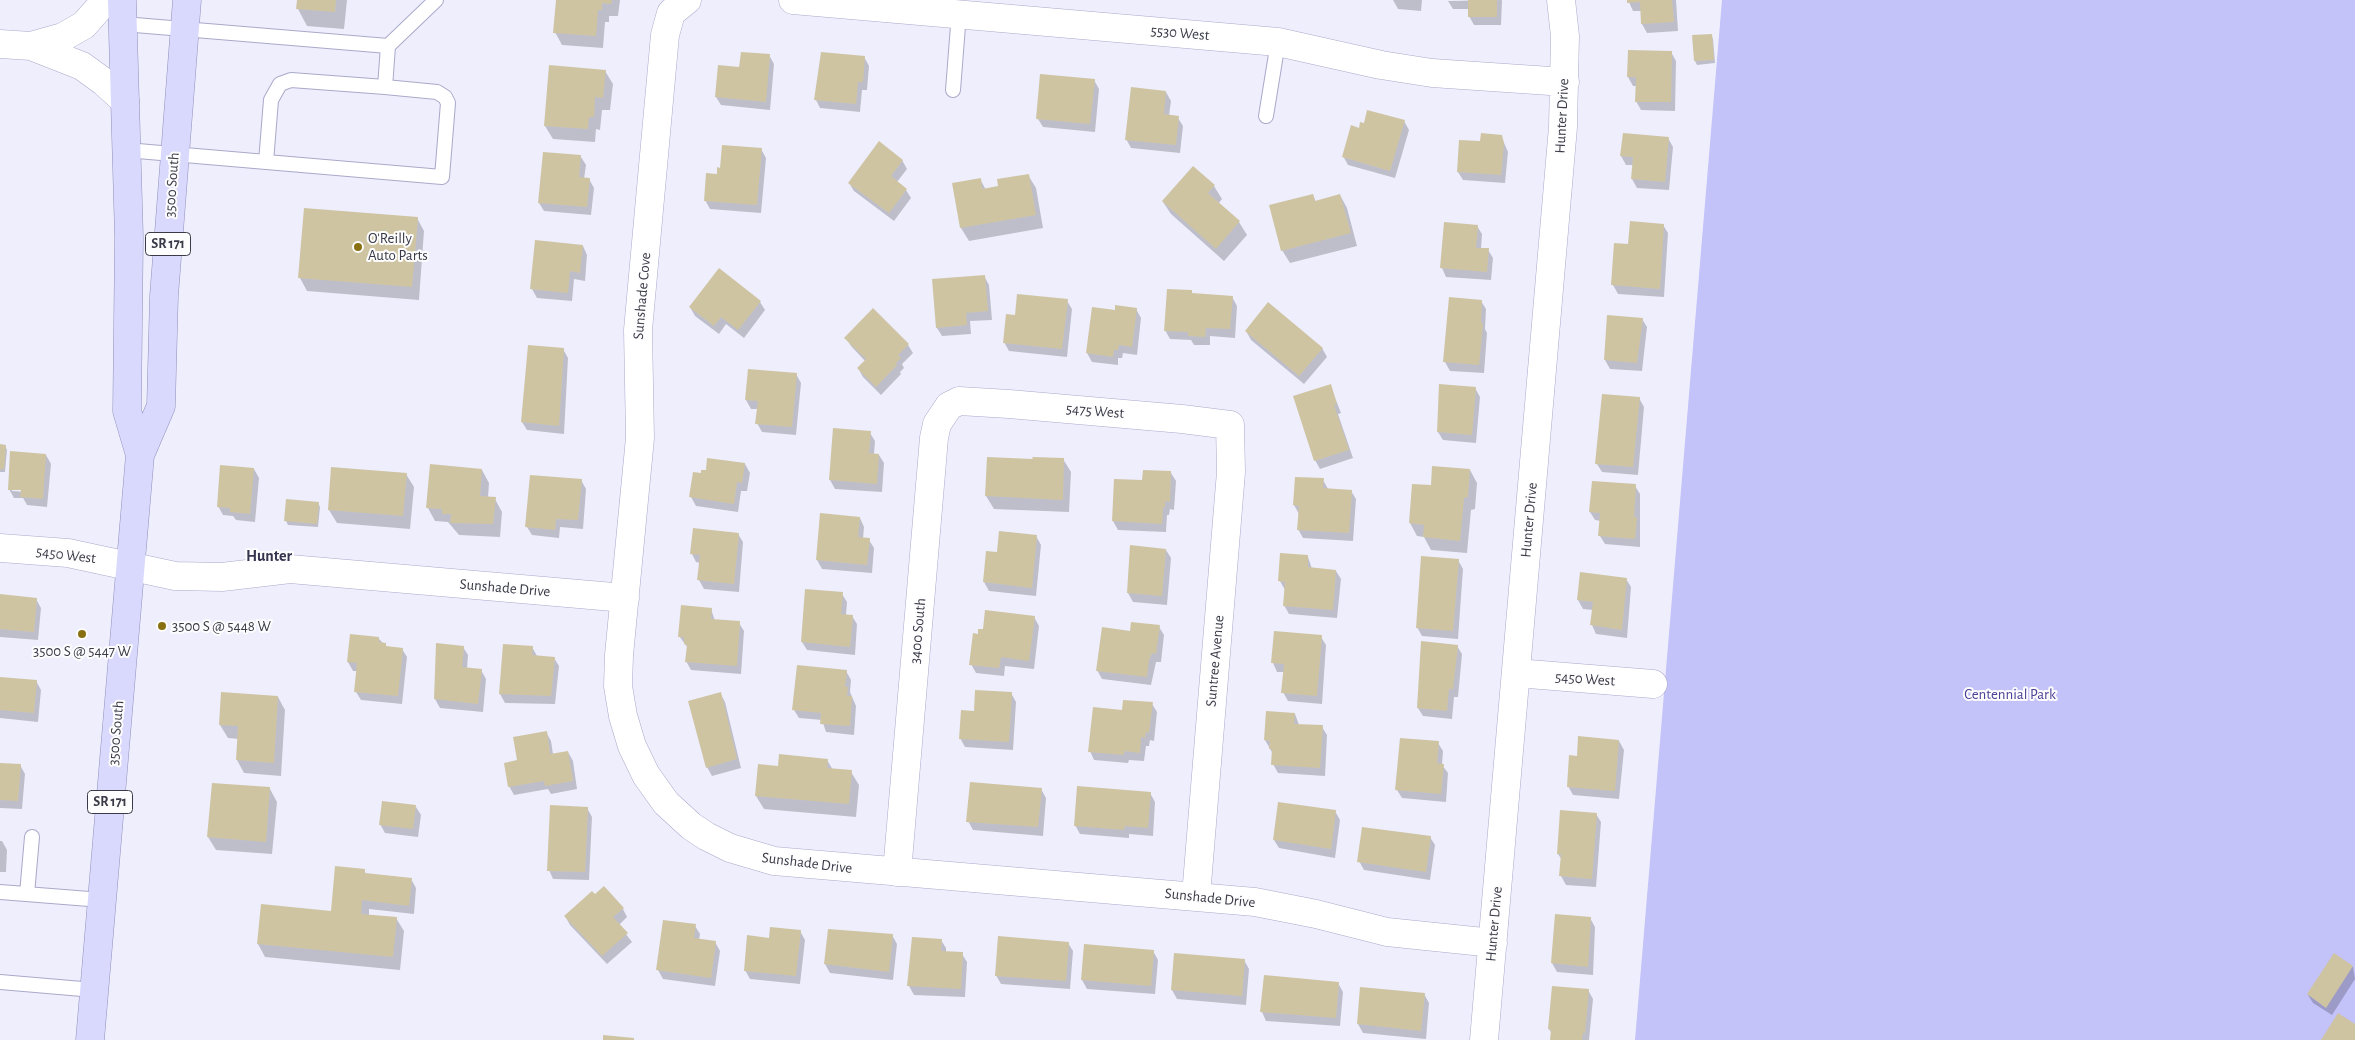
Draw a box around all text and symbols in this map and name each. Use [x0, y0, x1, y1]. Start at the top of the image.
street label: 5530 West [1150, 21, 1210, 45]
street label: Hunter Drive [1551, 78, 1573, 154]
street label: 3500 South [161, 152, 183, 218]
place label: O'Reilly Auto Parts [368, 229, 428, 264]
road number: SR 171 [146, 232, 190, 255]
marker: O'Reilly Auto Parts [352, 241, 364, 253]
street label: Sunshade Cove [629, 252, 655, 340]
street label: 5475 West [1065, 399, 1125, 423]
street label: Hunter Drive [1517, 482, 1541, 558]
street label: 5450 West [35, 542, 97, 568]
district label: Hunter [246, 546, 292, 566]
street label: Sunshade Drive [459, 575, 551, 601]
street label: 3400 South [906, 597, 930, 665]
street label: Suntree Avenue [1202, 614, 1228, 708]
place label: 3500 S @ 5448 W [172, 617, 271, 635]
marker: 3500 S @ 5448 W [156, 620, 168, 632]
marker: 3500 S @ 5447 W [76, 628, 88, 640]
place label: 3500 S @ 5447 W [33, 642, 131, 660]
street label: 5450 West [1554, 668, 1616, 690]
park label: Centennial Park [1964, 685, 2056, 703]
street label: 3500 South [104, 700, 128, 766]
road number: SR 171 [88, 790, 132, 814]
street label: Sunshade Drive [761, 849, 853, 877]
street label: Sunshade Drive [1164, 884, 1256, 912]
street label: Hunter Drive [1482, 886, 1506, 962]

